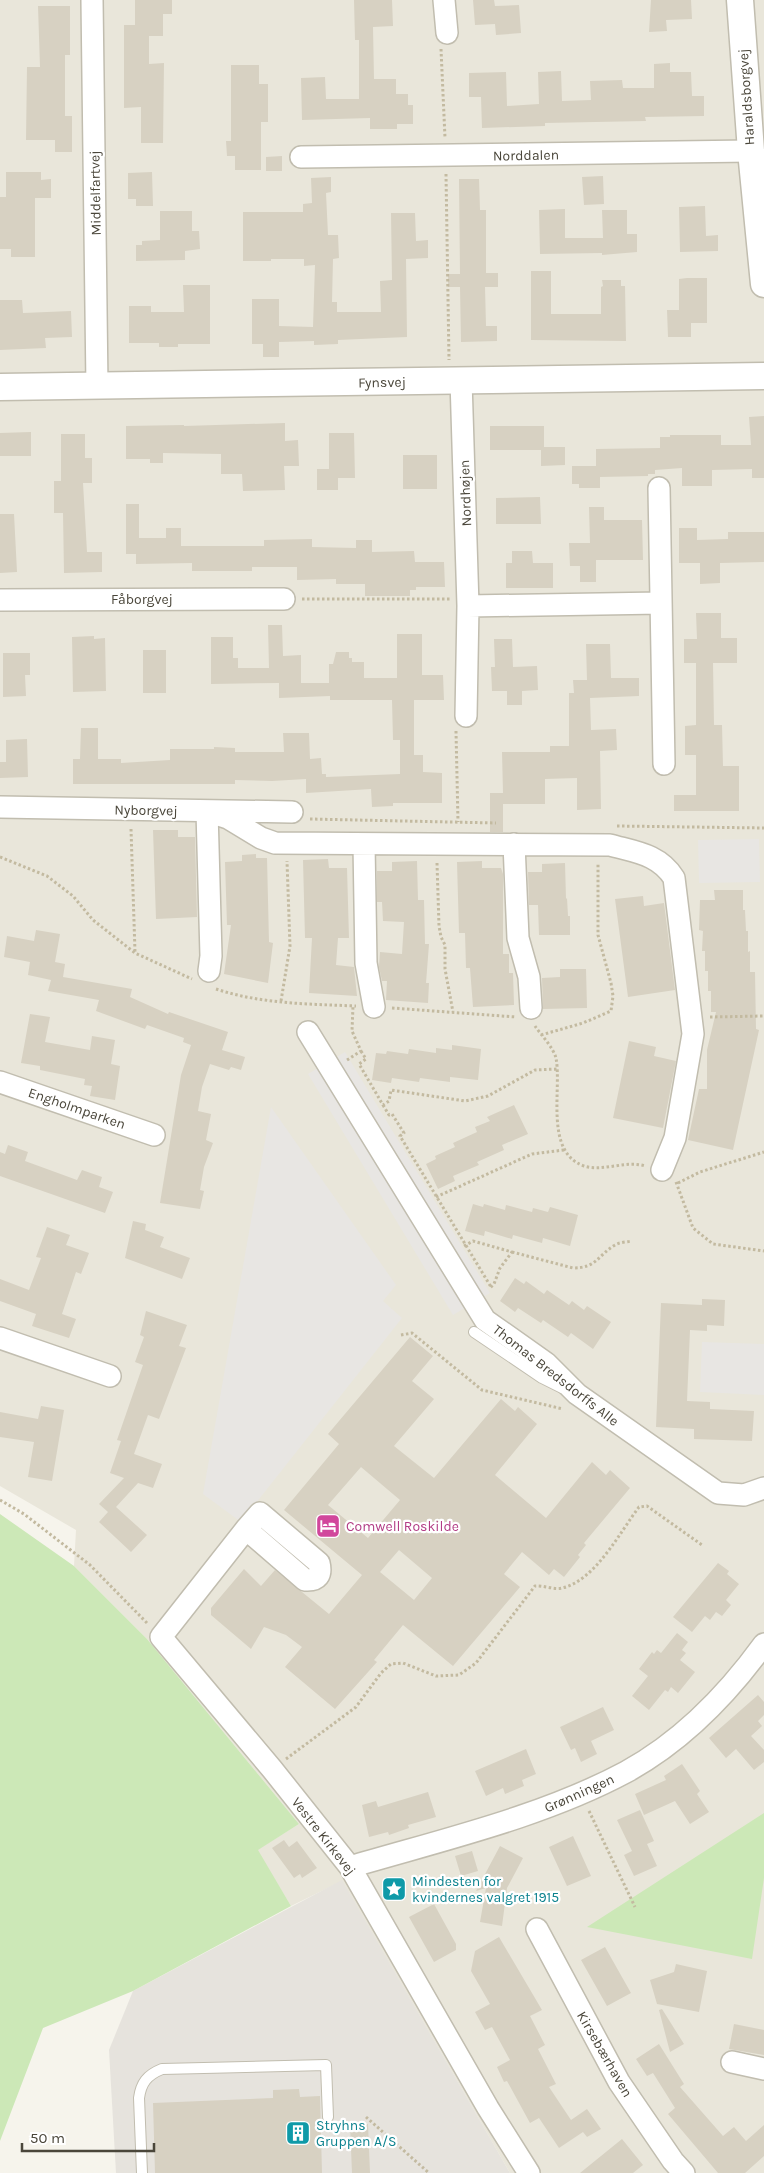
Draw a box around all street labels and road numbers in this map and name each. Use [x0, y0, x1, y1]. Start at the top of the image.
street label: Haraldsborgvej [735, 48, 758, 146]
street label: Norddalen [493, 146, 559, 165]
street label: Middelfartvej [86, 150, 105, 236]
street label: Fynsvej [358, 374, 406, 391]
street label: Nordhøjen [456, 459, 475, 527]
street label: Fåborgvej [111, 591, 173, 608]
street label: Nyborgvej [114, 801, 178, 820]
street label: Engholmparken [26, 1084, 128, 1133]
street label: Thomas Bredsdorffs Alle [489, 1321, 622, 1430]
street label: Grønningen [542, 1770, 617, 1816]
street label: Vestre Kirkevej [288, 1794, 359, 1879]
street label: Kirsebærhaven [573, 2008, 636, 2100]

